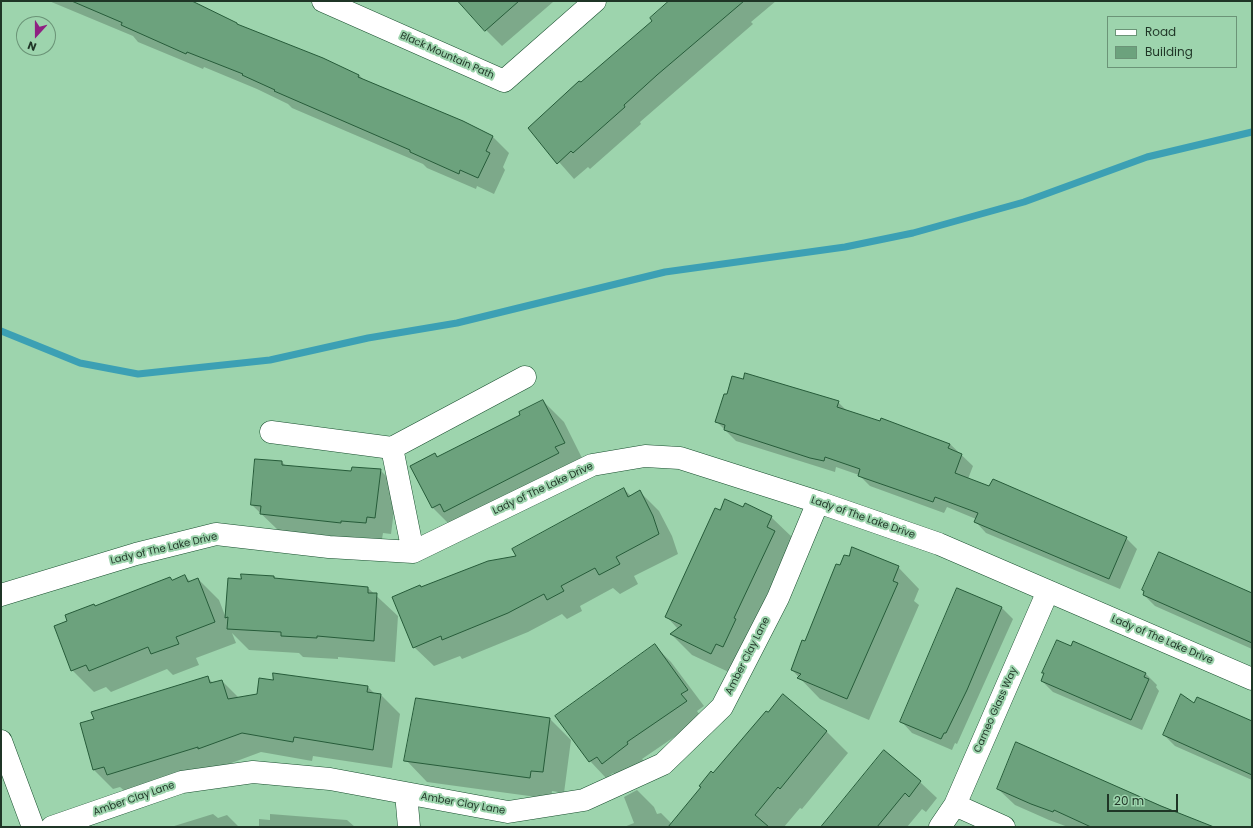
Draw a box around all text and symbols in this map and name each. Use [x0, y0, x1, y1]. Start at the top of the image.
north arrow [16, 16, 56, 56]
legend [1107, 16, 1237, 68]
text: Road [1145, 23, 1176, 40]
street label: Black Mountain Path [398, 30, 496, 82]
text: N [25, 37, 39, 55]
text: Building [1145, 43, 1193, 60]
street label: Lady of The Lake Drive [491, 460, 595, 518]
street label: Lady of The Lake Drive [809, 495, 917, 541]
street label: Lady of The Lake Drive [109, 531, 219, 567]
street label: Lady of The Lake Drive [1109, 613, 1215, 667]
street label: Amber Clay Lane [723, 615, 773, 697]
street label: Cameo Glass Way [972, 665, 1020, 755]
street label: Amber Clay Lane [92, 779, 176, 819]
scale bar [1109, 786, 1180, 812]
street label: Amber Clay Lane [420, 791, 506, 817]
text: 20 m [1114, 792, 1144, 809]

